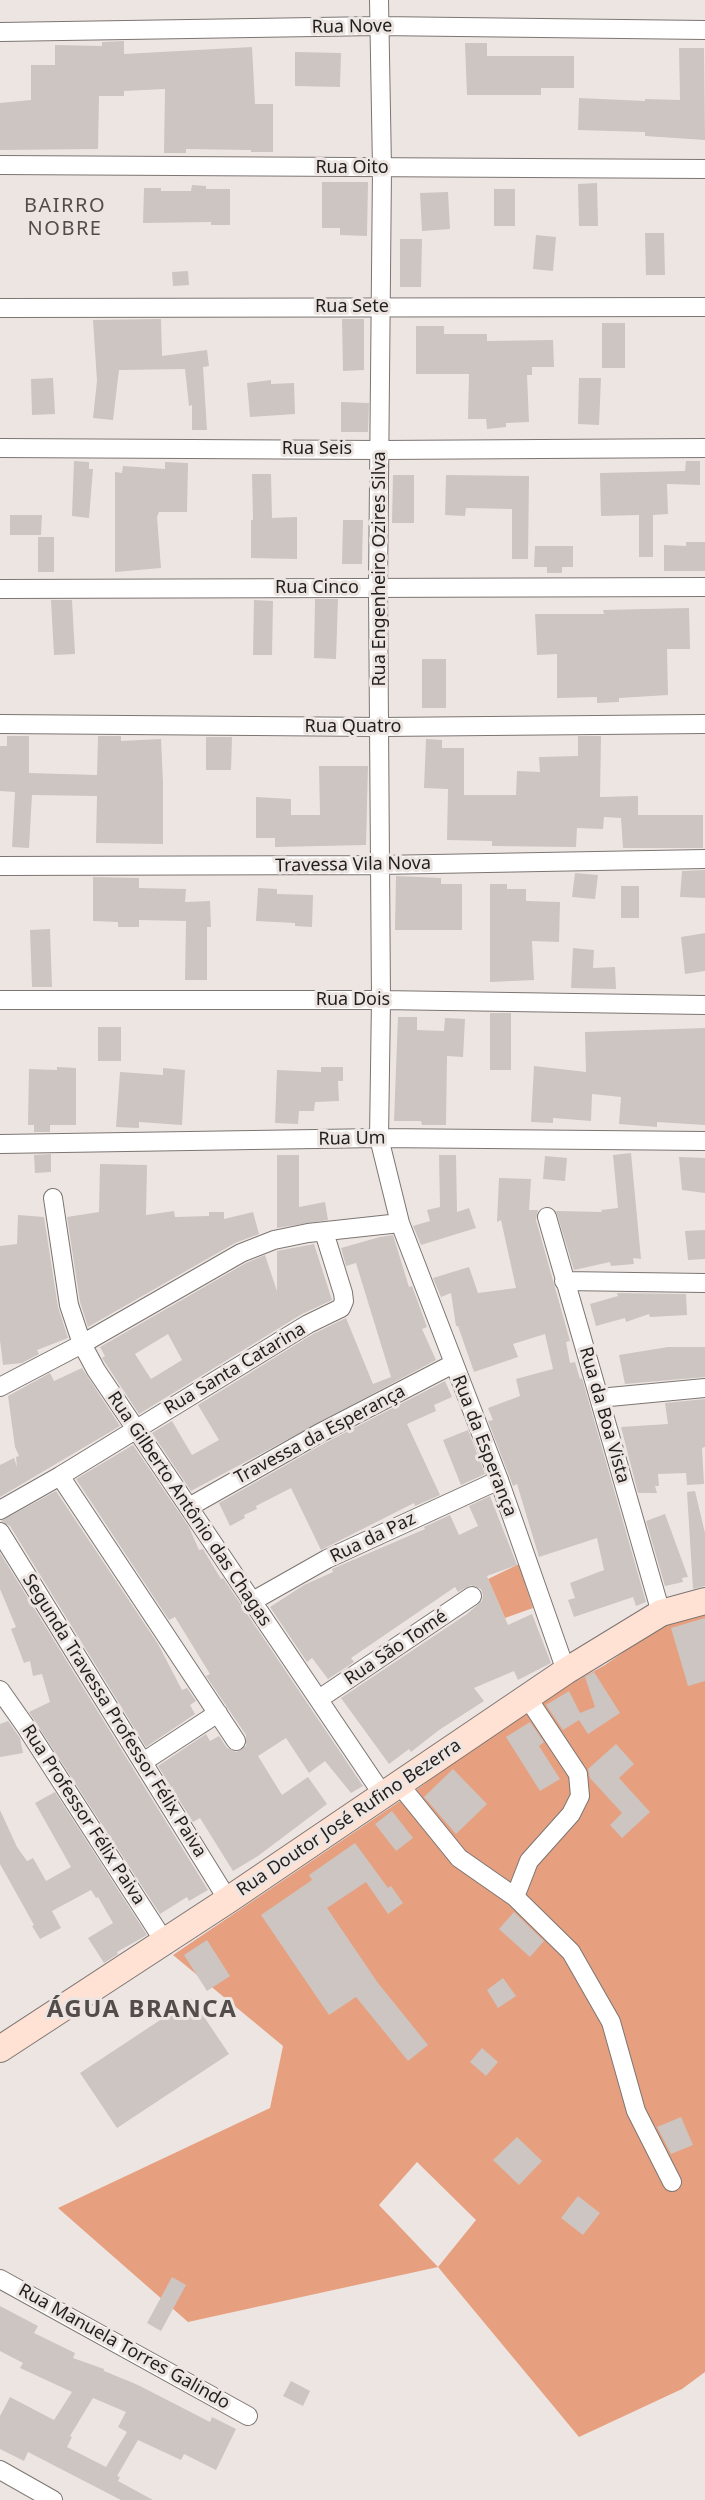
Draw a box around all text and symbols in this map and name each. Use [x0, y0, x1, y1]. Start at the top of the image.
street label: Rua Nove [312, 15, 392, 39]
street label: Rua Oito [315, 157, 389, 179]
district label: BAIRRO NOBRE [24, 194, 106, 241]
street label: Rua Sete [315, 296, 389, 318]
street label: Rua Seis [282, 438, 352, 460]
street label: Rua Engenheiro Ozires Silva [369, 451, 391, 687]
street label: Rua Cinco [275, 577, 359, 599]
street label: Rua Quatro [305, 716, 401, 738]
street label: Travessa Vila Nova [275, 853, 431, 877]
street label: Rua Dois [316, 989, 390, 1011]
street label: Rua Um [318, 1128, 386, 1150]
street label: Rua Santa Catarina [161, 1318, 309, 1420]
street label: Rua da Boa Vista [574, 1344, 634, 1486]
street label: Rua da Esperança [447, 1372, 521, 1520]
street label: Travessa da Esperança [231, 1381, 409, 1489]
street label: Rua Gilberto Antônio das Chagas [102, 1388, 276, 1630]
street label: Rua da Paz [327, 1508, 419, 1568]
street label: Segunda Travessa Professor Félix Paiva [17, 1570, 211, 1862]
street label: Rua São Tomé [341, 1606, 451, 1690]
street label: Rua Professor Félix Paiva [17, 1721, 149, 1909]
street label: Rua Doutor José Rufino Bezerra [233, 1735, 465, 1901]
district label: ÁGUA BRANCA [47, 1996, 237, 2024]
street label: Rua Manuela Torres Galindo [14, 2280, 234, 2414]

